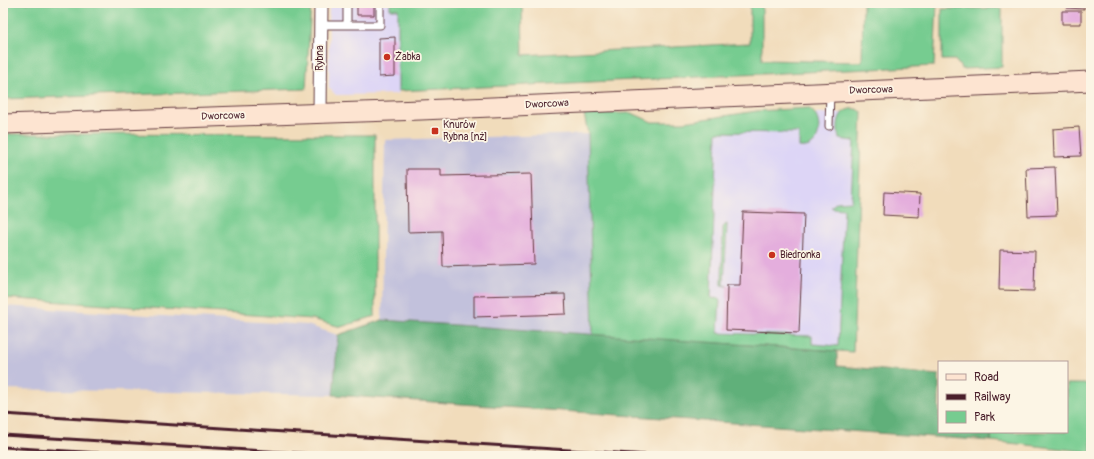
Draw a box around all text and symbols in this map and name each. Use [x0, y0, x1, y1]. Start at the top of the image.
street label: Rybna [314, 45, 326, 71]
place label: Żabka [395, 51, 421, 63]
marker: Żabka [382, 52, 392, 62]
street label: Dworcowa [849, 83, 893, 97]
street label: Dworcowa [525, 97, 569, 111]
street label: Dworcowa [201, 109, 245, 123]
place label: Knurów Rybna [nż] [443, 119, 488, 143]
marker: Knurów Rybna [nż] [430, 126, 440, 136]
place label: Biedronka [780, 249, 821, 261]
marker: Biedronka [767, 250, 777, 260]
legend [938, 361, 1068, 433]
text: Road [974, 370, 999, 385]
text: Railway [974, 390, 1010, 405]
text: Park [974, 410, 995, 425]

